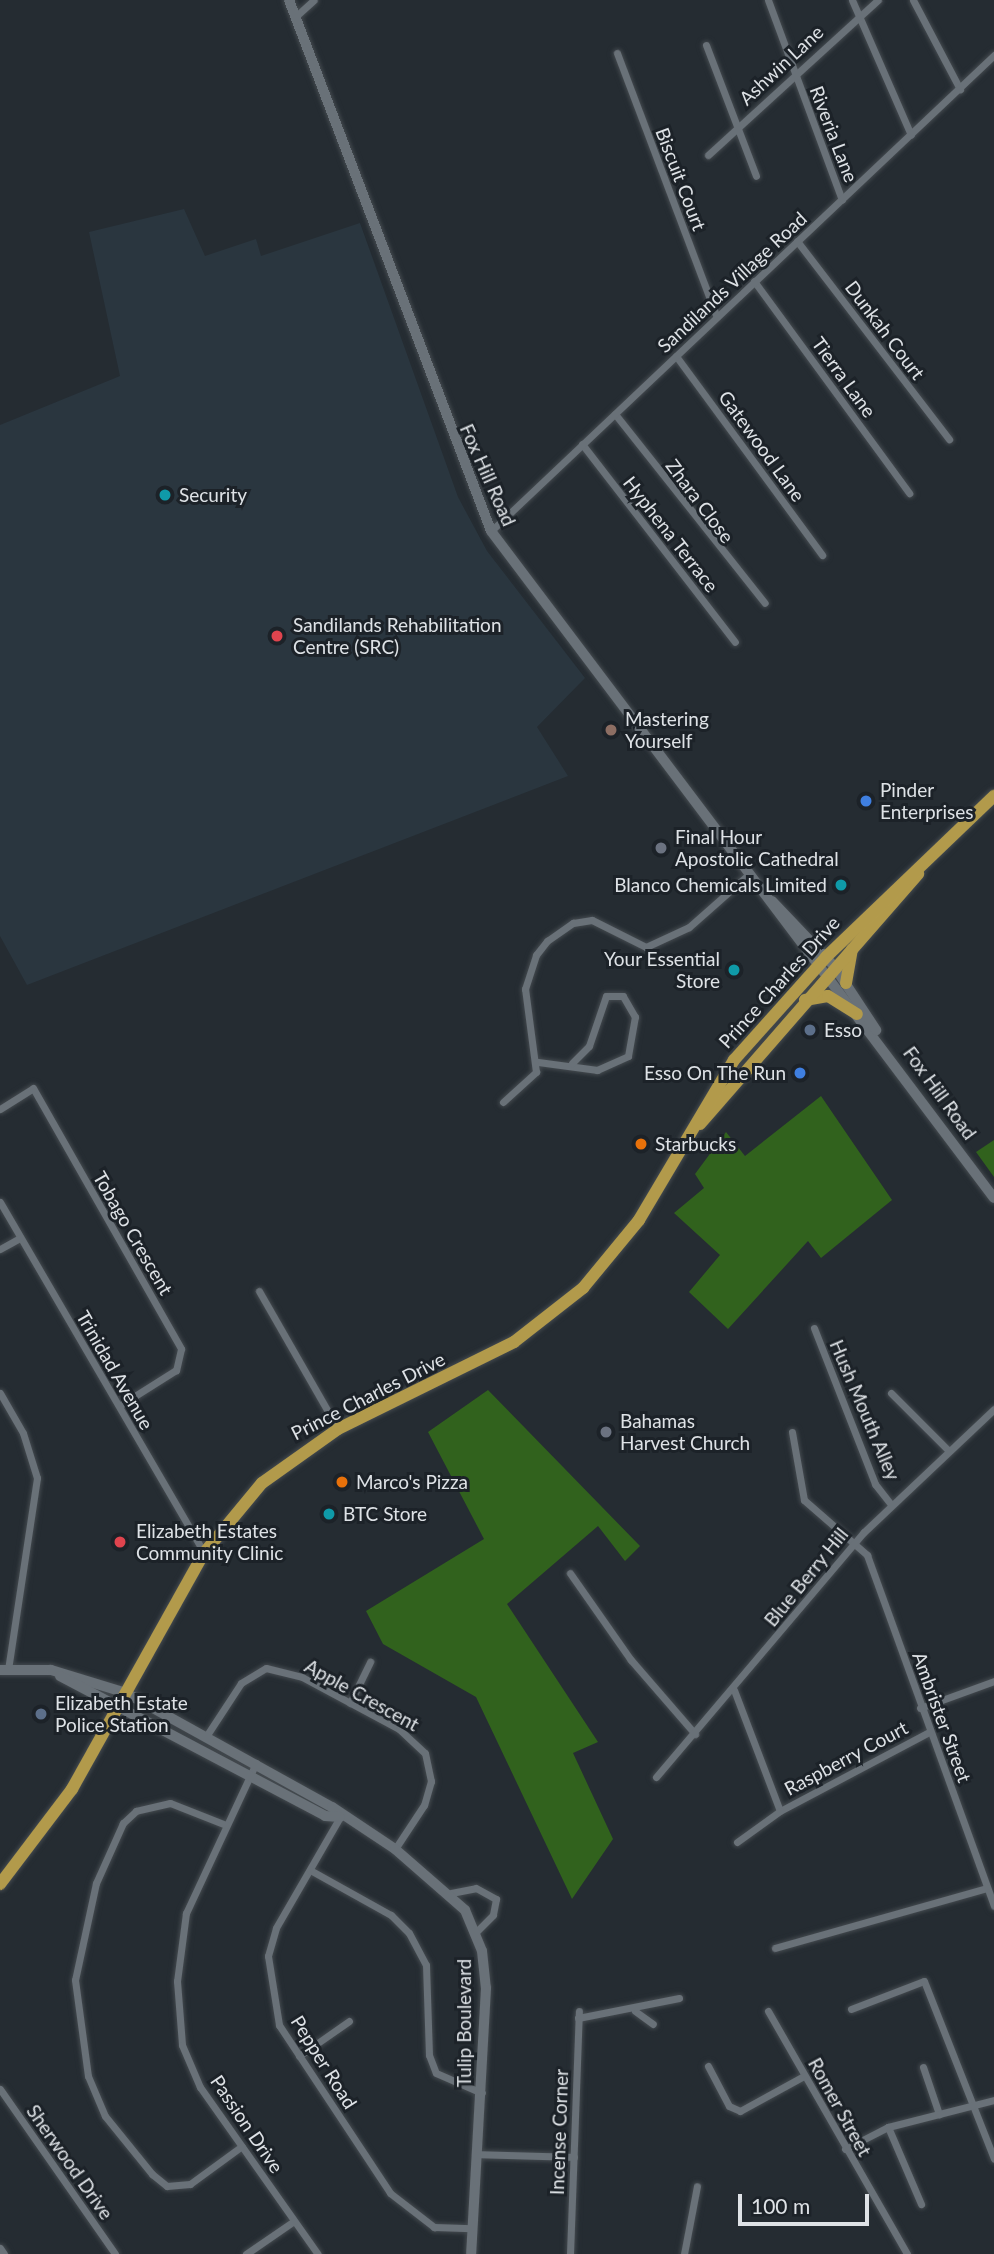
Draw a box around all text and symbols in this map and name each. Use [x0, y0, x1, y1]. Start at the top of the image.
street label: Ashwin Lane [734, 20, 828, 110]
street label: Riveria Lane [805, 83, 863, 185]
street label: Biscuit Court [651, 124, 711, 234]
street label: Sandilands Village Road [652, 207, 812, 357]
street label: Dunkah Court [840, 276, 930, 384]
street label: Tierra Lane [807, 332, 881, 422]
street label: Gatewood Lane [714, 386, 810, 506]
street label: Fox Hill Road [455, 420, 521, 530]
street label: Zhara Close [661, 455, 739, 547]
street label: Hyphena Terrace [619, 471, 723, 597]
place label: Security [179, 484, 247, 506]
marker: Security [157, 487, 173, 503]
place label: Sandilands Rehabilitation Centre (SRC) [293, 614, 501, 658]
marker: Sandilands Rehabilitation Centre (SRC) [267, 626, 287, 646]
place label: Mastering Yourself [625, 708, 709, 752]
marker: Mastering Yourself [603, 722, 619, 738]
place label: Pinder Enterprises [880, 779, 973, 823]
marker: Pinder Enterprises [858, 793, 874, 809]
place label: Final Hour Apostolic Cathedral [675, 826, 839, 870]
marker: Final Hour Apostolic Cathedral [653, 840, 669, 856]
place label: Blanco Chemicals Limited [614, 874, 827, 896]
marker: Blanco Chemicals Limited [833, 877, 849, 893]
street label: Prince Charles Drive [714, 911, 844, 1053]
place label: Your Essential Store [604, 948, 720, 992]
marker: Your Essential Store [726, 962, 742, 978]
place label: Esso [824, 1019, 862, 1041]
marker: Esso [802, 1022, 818, 1038]
street label: Fox Hill Road [899, 1042, 981, 1144]
place label: Esso On The Run [643, 1062, 786, 1084]
marker: Esso On The Run [792, 1065, 808, 1081]
place label: Starbucks [655, 1133, 736, 1155]
marker: Starbucks [633, 1136, 649, 1152]
street label: Tobago Crescent [88, 1167, 178, 1299]
street label: Trinidad Avenue [72, 1306, 158, 1434]
street label: Hush Mouth Alley [825, 1336, 905, 1484]
street label: Prince Charles Drive [287, 1347, 449, 1445]
place label: Bahamas Harvest Church [620, 1410, 750, 1454]
marker: Bahamas Harvest Church [598, 1424, 614, 1440]
place label: Marco's Pizza [356, 1471, 468, 1493]
marker: Marco's Pizza [334, 1474, 350, 1490]
place label: BTC Store [343, 1503, 427, 1525]
marker: BTC Store [321, 1506, 337, 1522]
place label: Elizabeth Estates Community Clinic [136, 1520, 284, 1564]
street label: Blue Berry Hill [759, 1523, 853, 1631]
marker: Elizabeth Estates Community Clinic [110, 1532, 130, 1552]
street label: Ambrister Street [908, 1649, 976, 1785]
street label: Apple Crescent [301, 1654, 423, 1736]
place label: Elizabeth Estate Police Station [55, 1692, 188, 1736]
marker: Elizabeth Estate Police Station [33, 1706, 49, 1722]
street label: Raspberry Court [780, 1716, 912, 1800]
street label: Tulip Boulevard [453, 1959, 475, 2087]
street label: Pepper Road [286, 2011, 362, 2113]
street label: Romer Street [803, 2054, 877, 2160]
street label: Incense Corner [545, 2069, 573, 2195]
street label: Passion Drive [206, 2071, 288, 2177]
street label: Sherwood Drive [22, 2100, 118, 2224]
scale bar [742, 2180, 873, 2224]
text: 100 m [751, 2193, 810, 2218]

